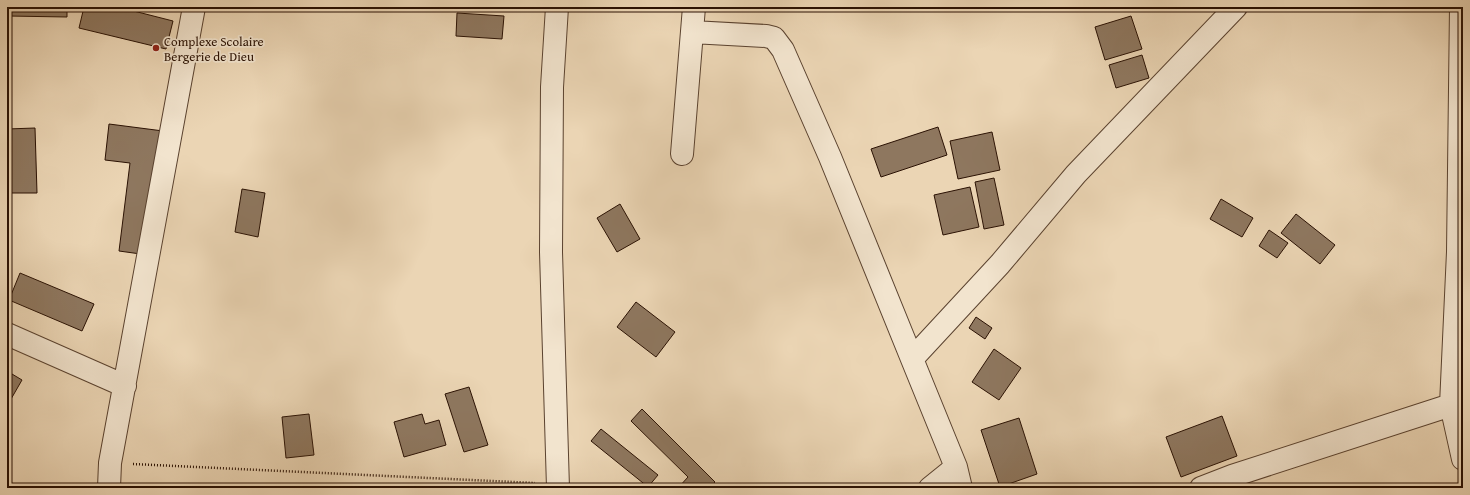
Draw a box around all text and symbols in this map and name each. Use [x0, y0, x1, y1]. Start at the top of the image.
place label: Complexe Scolaire Bergerie de Dieu [164, 32, 264, 66]
marker: Complexe Scolaire Bergerie de Dieu [151, 43, 161, 53]

